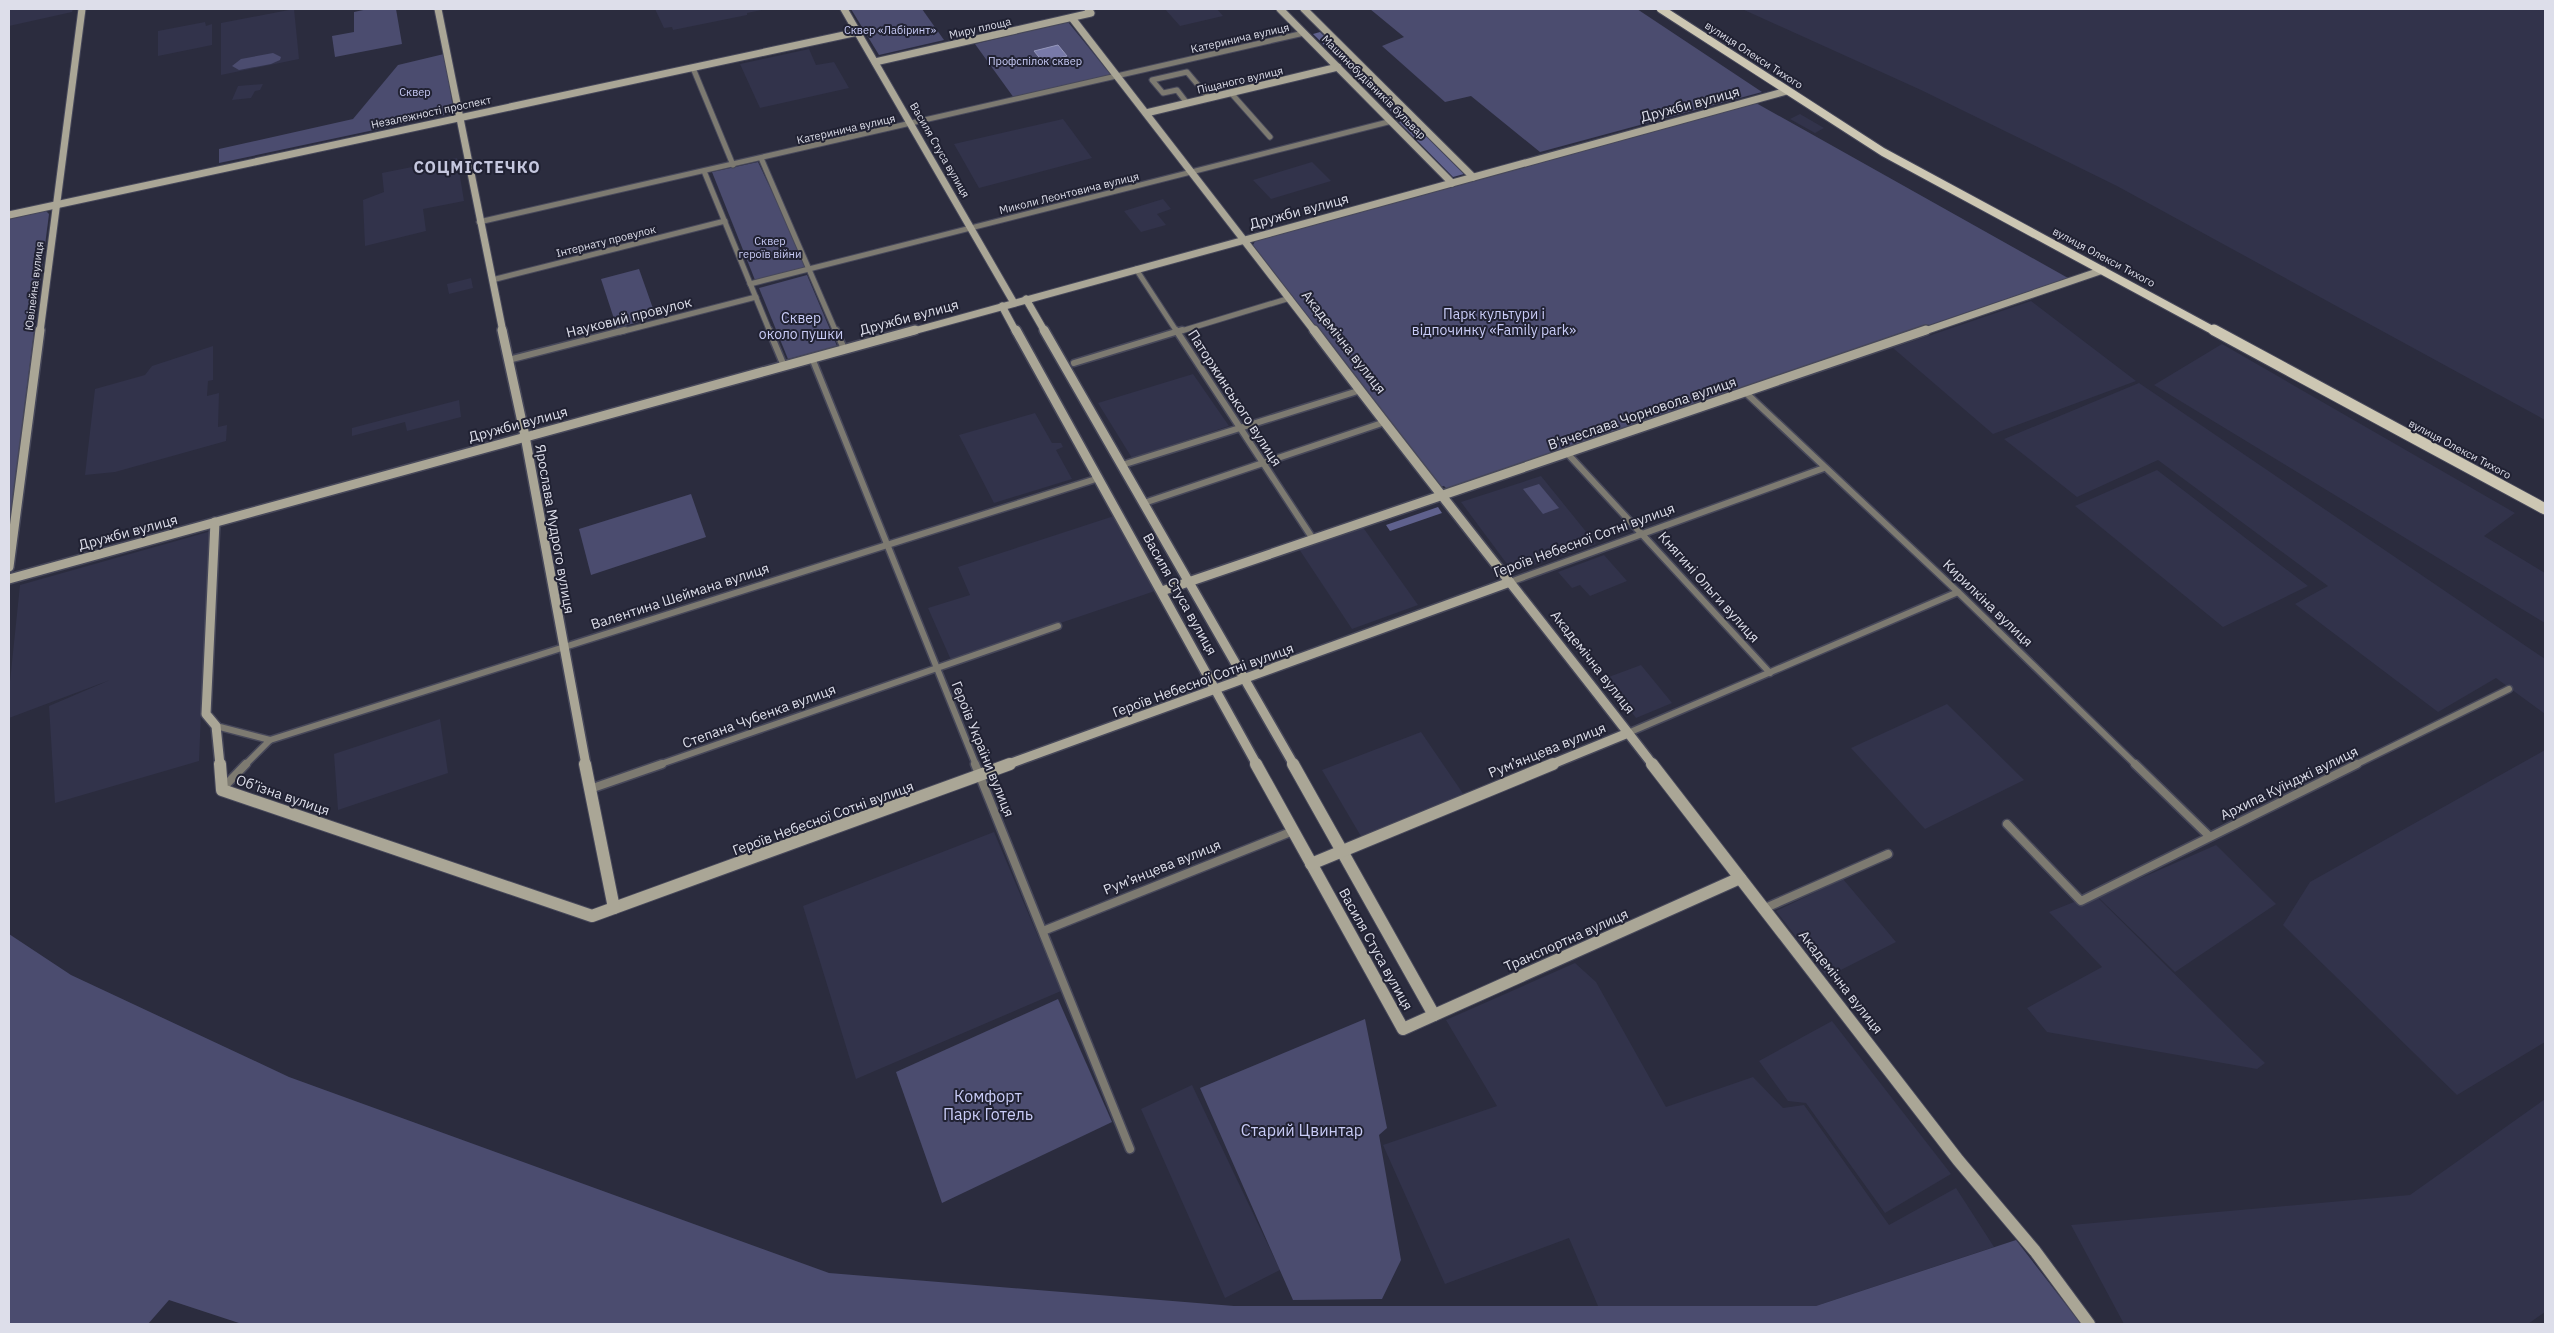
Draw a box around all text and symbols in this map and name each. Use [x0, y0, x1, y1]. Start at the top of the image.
street label: Миру площа [948, 14, 1013, 42]
street label: вулиця Олекси Тихого [1702, 18, 1806, 92]
street label: Катеринича вулиця [1189, 20, 1291, 56]
park label: Сквер «Лабіринт» [844, 23, 936, 37]
street label: Машинобудівників бульвар [1319, 32, 1429, 142]
park label: Профспілок сквер [988, 54, 1082, 68]
street label: Піщаного вулиця [1196, 63, 1284, 97]
street label: Дружби вулиця [1638, 82, 1742, 126]
park label: Сквер [399, 85, 431, 99]
street label: Незалежності проспект [370, 92, 492, 132]
street label: Василя Стуса вулиця [907, 100, 973, 200]
street label: Катеринича вулиця [795, 111, 897, 147]
district label: СОЦМІСТЕЧКО [413, 157, 541, 177]
street label: Миколи Леонтовича вулиця [998, 169, 1140, 217]
street label: Дружби вулиця [1247, 189, 1351, 233]
street label: Інтернату провулок [555, 222, 657, 260]
street label: вулиця Олекси Тихого [2050, 224, 2158, 290]
park label: Сквер героїв війни [739, 234, 801, 261]
street label: Ювілейна вулиця [22, 241, 46, 331]
street label: Академічна вулиця [1298, 287, 1390, 397]
street label: Науковий провулок [564, 293, 694, 341]
street label: Дружби вулиця [857, 295, 961, 339]
park label: Парк культури і відпочинку «Family park» [1412, 305, 1576, 339]
park label: Сквер около пушки [759, 309, 843, 343]
street label: Паторжинського вулиця [1184, 326, 1286, 470]
street label: В'ячеслава Чорновола вулиця [1545, 372, 1739, 454]
street label: Дружби вулиця [466, 402, 570, 446]
street label: вулиця Олекси Тихого [2406, 416, 2514, 482]
street label: Ярослава Мудрого вулиця [531, 443, 579, 615]
street label: Героїв Небесної Сотні вулиця [1491, 499, 1677, 581]
street label: Дружби вулиця [76, 510, 180, 554]
street label: Княгині Ольги вулиця [1654, 528, 1764, 646]
street label: Василя Стуса вулиця [1139, 530, 1221, 658]
street label: Кирилкіна вулиця [1939, 555, 2037, 651]
street label: Валентина Шеймана вулиця [589, 559, 771, 633]
street label: Академічна вулиця [1547, 607, 1639, 717]
street label: Героїв Небесної Сотні вулиця [1110, 639, 1296, 721]
street label: Героїв України вулиця [948, 679, 1018, 819]
street label: Степана Чубенка вулиця [680, 680, 838, 752]
street label: Рум’янцева вулиця [1486, 718, 1608, 782]
street label: Архипа Куїнджі вулиця [2217, 742, 2361, 824]
street label: Об’їзна вулиця [234, 771, 332, 819]
street label: Героїв Небесної Сотні вулиця [730, 777, 916, 859]
street label: Рум’янцева вулиця [1101, 835, 1223, 899]
street label: Василя Стуса вулиця [1335, 885, 1417, 1013]
street label: Транспортна вулиця [1501, 904, 1631, 976]
street label: Академічна вулиця [1795, 927, 1887, 1037]
park label: Комфорт Парк Готель [943, 1086, 1033, 1124]
park label: Старий Цвинтар [1241, 1120, 1363, 1140]

